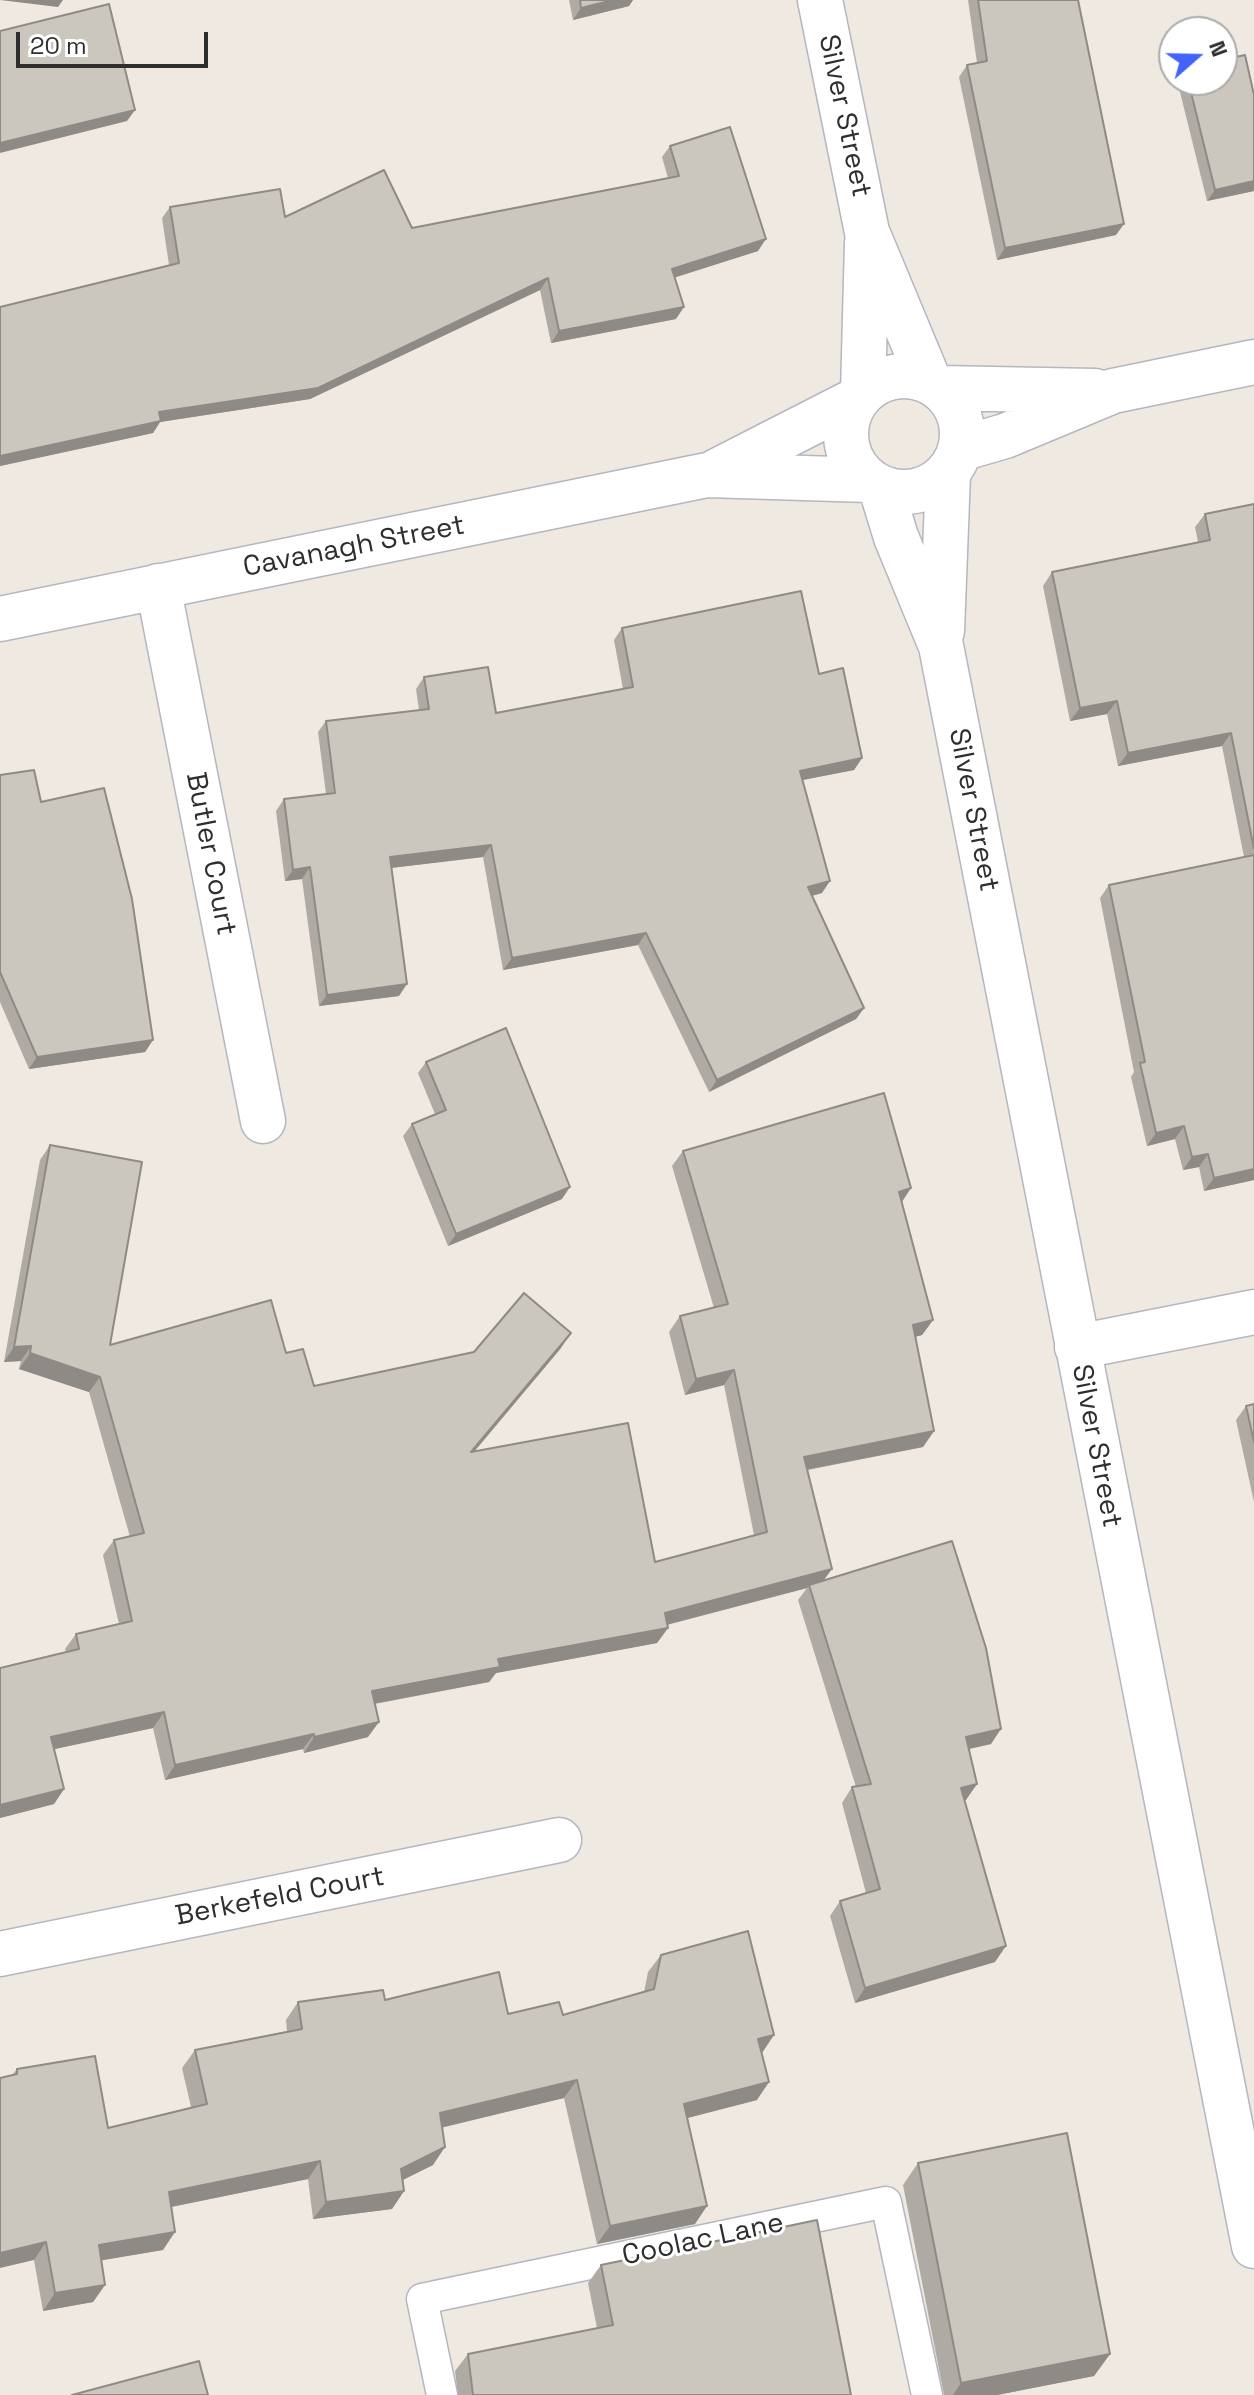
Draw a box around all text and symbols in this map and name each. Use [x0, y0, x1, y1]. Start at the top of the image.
scale bar [20, 16, 212, 66]
north arrow [1158, 16, 1238, 96]
text: 20 m [30, 30, 87, 61]
street label: Silver Street [810, 32, 878, 200]
text: N [1203, 37, 1234, 60]
street label: Cavanagh Street [240, 509, 468, 585]
street label: Silver Street [941, 726, 1005, 894]
street label: Butler Court [178, 770, 242, 938]
street label: Silver Street [1064, 1362, 1128, 1530]
street label: Berkefeld Court [173, 1860, 387, 1934]
street label: Coolac Lane [619, 2206, 787, 2274]

